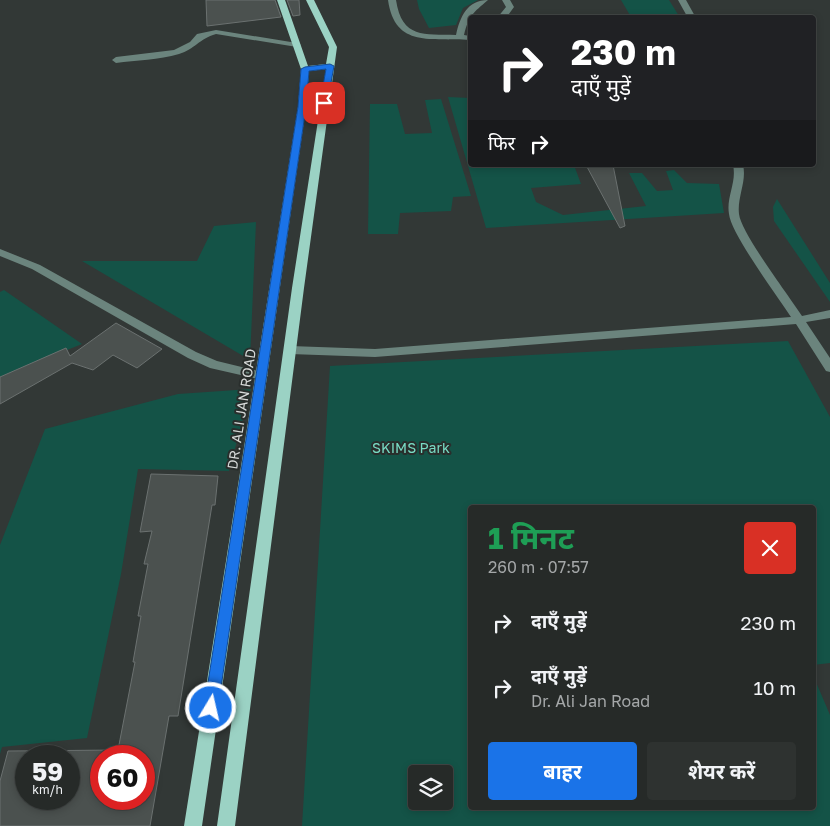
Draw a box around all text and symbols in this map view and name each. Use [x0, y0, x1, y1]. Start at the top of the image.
text: 230 m [571, 31, 676, 73]
icon: right [488, 35, 553, 100]
text: दाएँ मुड़ें [571, 73, 631, 100]
pin [303, 82, 345, 124]
icon: arrive [310, 89, 338, 117]
icon: right [525, 130, 553, 158]
text: फिर [488, 131, 515, 154]
street label: DR. ALI JAN ROAD [223, 347, 259, 471]
park label: SKIMS Park [372, 439, 450, 456]
text: 1 मिनट [488, 520, 574, 556]
button: close [744, 522, 796, 574]
text: 260 m · 07:57 [488, 557, 589, 577]
icon: right [488, 609, 516, 637]
text: दाएँ मुड़ें [531, 609, 587, 632]
text: 230 m [741, 611, 796, 634]
text: दाएँ मुड़ें [531, 664, 587, 687]
icon: right [488, 674, 516, 702]
text: 10 m [753, 676, 796, 699]
position arrow [184, 681, 236, 733]
text: Dr. Ali Jan Road [531, 691, 650, 711]
button: बाहर [488, 742, 637, 800]
button: शेयर करें [647, 742, 796, 800]
speed limit sign: 60 [90, 745, 155, 810]
text: 59 [32, 756, 63, 787]
map controls [408, 765, 453, 810]
button: layers [408, 765, 453, 810]
text: km/h [32, 782, 63, 797]

